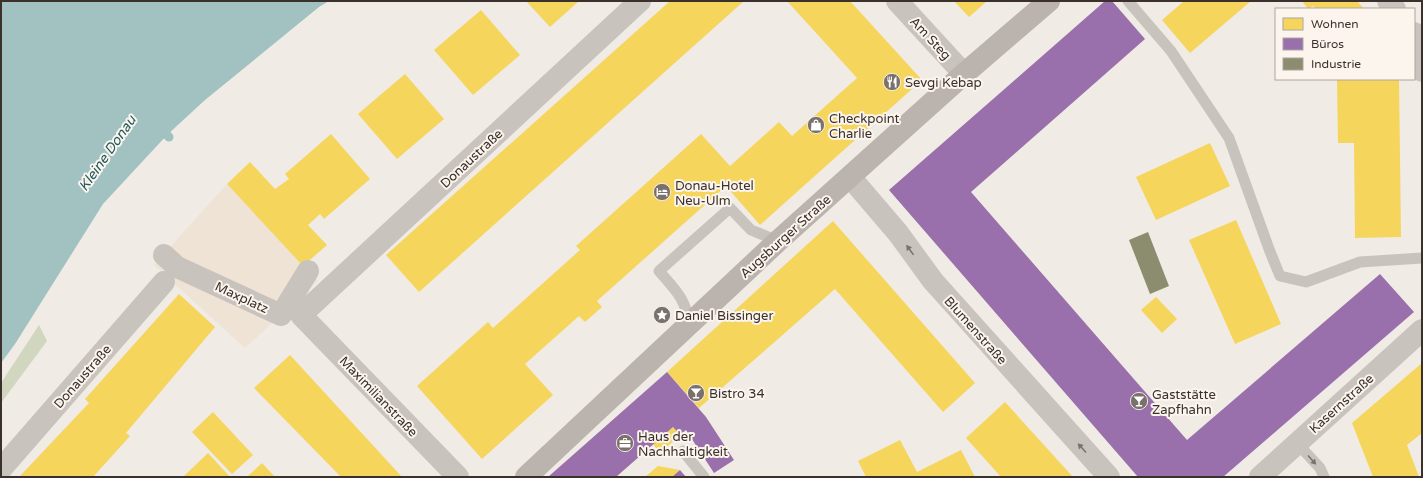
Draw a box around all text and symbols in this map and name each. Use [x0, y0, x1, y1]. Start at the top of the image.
legend [1275, 8, 1415, 80]
street label: Am Steg [906, 14, 954, 64]
text: Wohnen [1311, 17, 1359, 31]
text: Büros [1311, 37, 1344, 51]
text: Industrie [1311, 57, 1361, 71]
restaurant icon: Sevgi Kebap [882, 72, 902, 92]
place label: Sevgi Kebap [905, 75, 982, 91]
water label: Kleine Donau [75, 111, 140, 194]
place label: Checkpoint Charlie [829, 111, 899, 142]
shop icon: Checkpoint Charlie [806, 115, 826, 135]
street label: Donaustraße [437, 126, 506, 192]
place label: Donau-Hotel Neu-Ulm [675, 178, 754, 209]
hotel icon: Donau-Hotel Neu-Ulm [652, 182, 672, 202]
street label: Augsburger Straße [737, 192, 834, 282]
one-way arrow [906, 244, 914, 255]
street label: Maxplatz [212, 279, 271, 317]
street label: Blumenstraße [941, 293, 1010, 368]
place icon: Daniel Bissinger [652, 305, 672, 325]
place label: Daniel Bissinger [675, 308, 773, 324]
street label: Donaustraße [51, 342, 115, 412]
street label: Maximilianstraße [336, 353, 421, 440]
street label: Kasernstraße [1306, 371, 1377, 437]
bar icon: Bistro 34 [686, 383, 706, 403]
place label: Bistro 34 [709, 386, 765, 402]
place label: Gaststätte Zapfhahn [1152, 387, 1216, 418]
bar icon: Gaststätte Zapfhahn [1129, 391, 1149, 411]
place label: Haus der Nachhaltigkeit [638, 429, 728, 460]
office icon: Haus der Nachhaltigkeit [615, 433, 635, 453]
one-way arrow [1078, 443, 1087, 453]
one-way arrow [1307, 454, 1316, 465]

